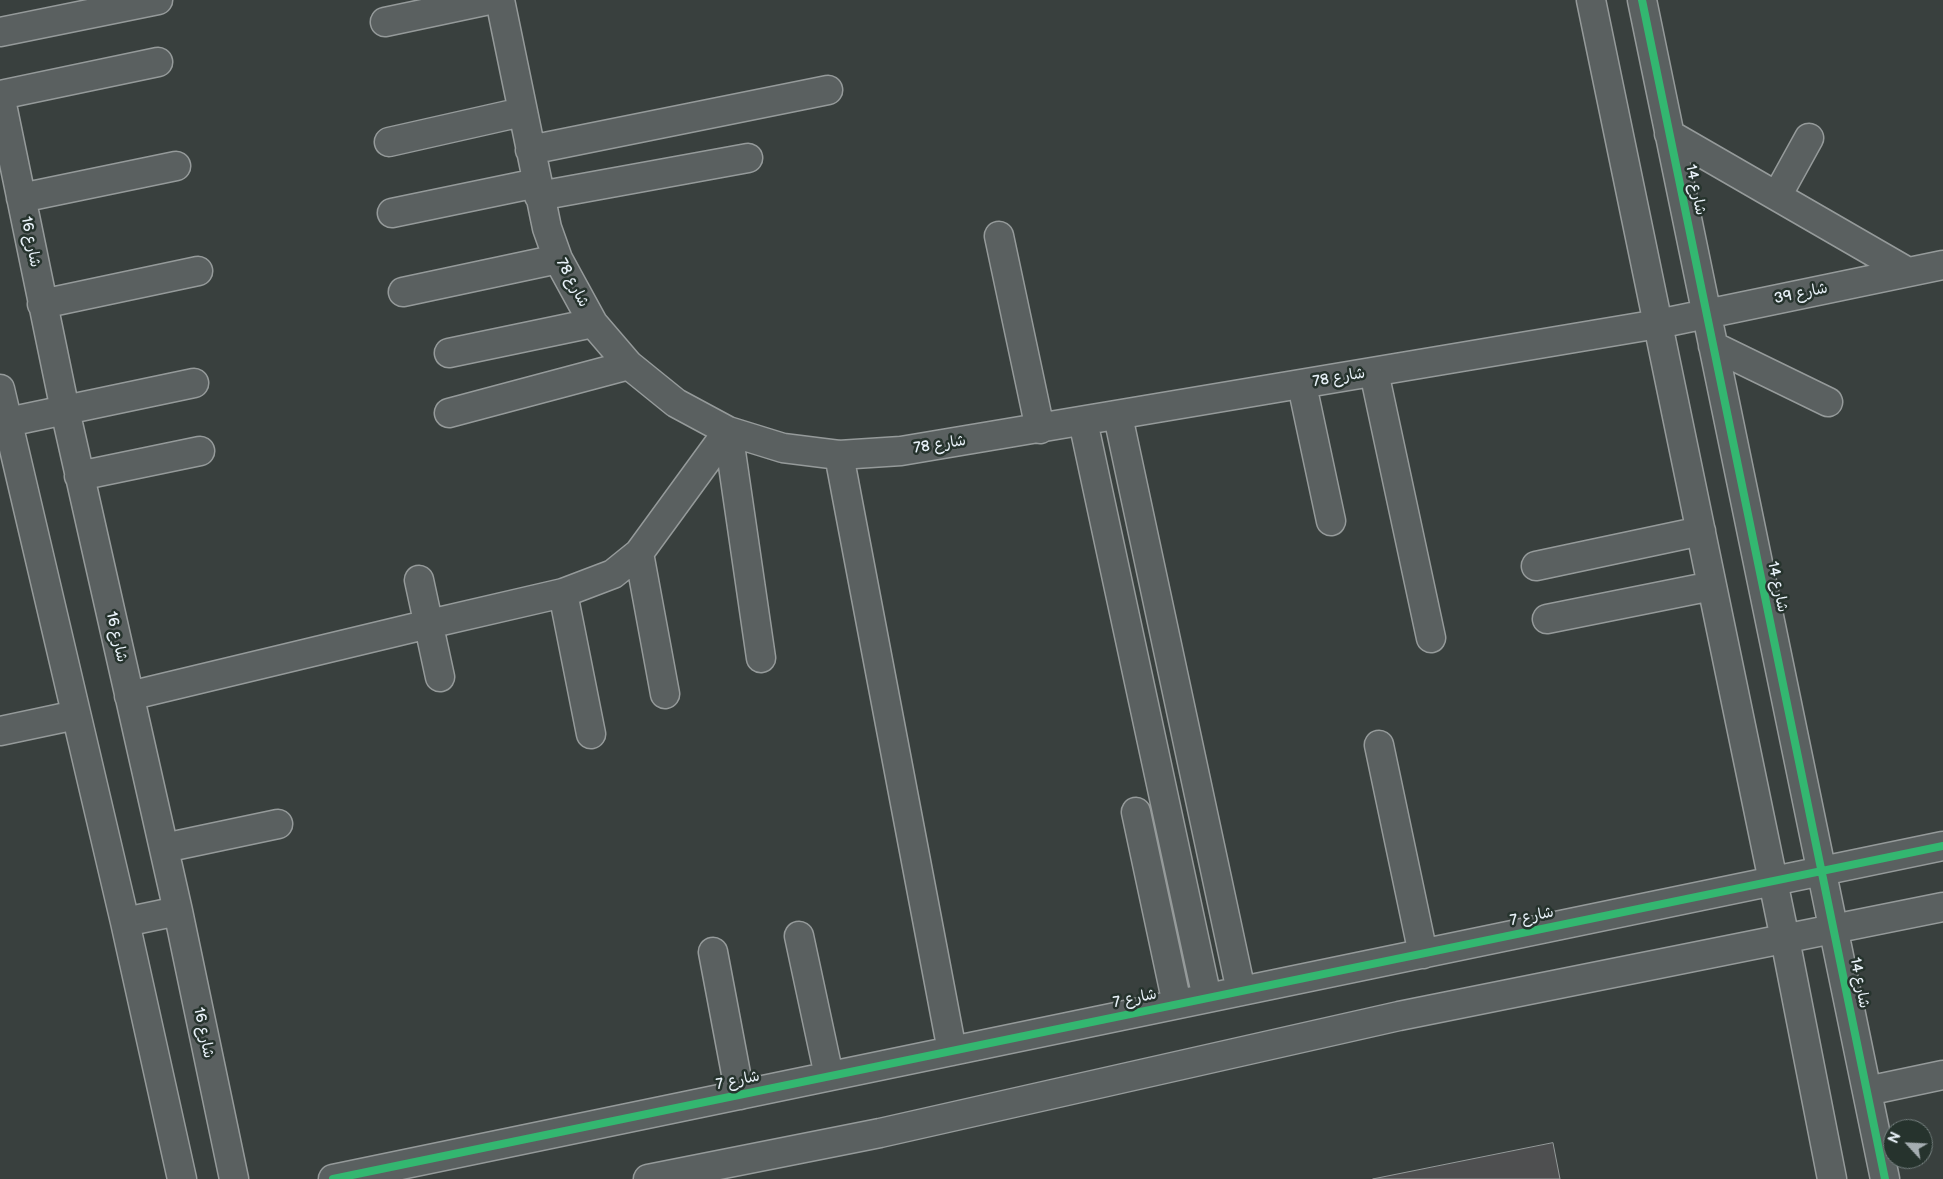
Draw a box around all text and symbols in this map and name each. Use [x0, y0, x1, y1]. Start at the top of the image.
street label: شارع 14 [1681, 163, 1709, 217]
street label: شارع 16 [16, 215, 44, 269]
street label: شارع 78 [552, 256, 592, 310]
street label: شارع 39 [1773, 280, 1829, 308]
street label: شارع 78 [1312, 365, 1366, 391]
street label: شارع 78 [913, 432, 967, 458]
street label: شارع 14 [1763, 560, 1791, 614]
street label: شارع 16 [101, 610, 131, 664]
street label: شارع 7 [1509, 904, 1555, 930]
street label: شارع 14 [1845, 956, 1873, 1010]
street label: شارع 7 [1112, 986, 1158, 1012]
street label: شارع 16 [189, 1006, 217, 1060]
street label: شارع 7 [715, 1068, 761, 1094]
north arrow [1883, 1119, 1933, 1169]
text: N [1885, 1130, 1905, 1146]

